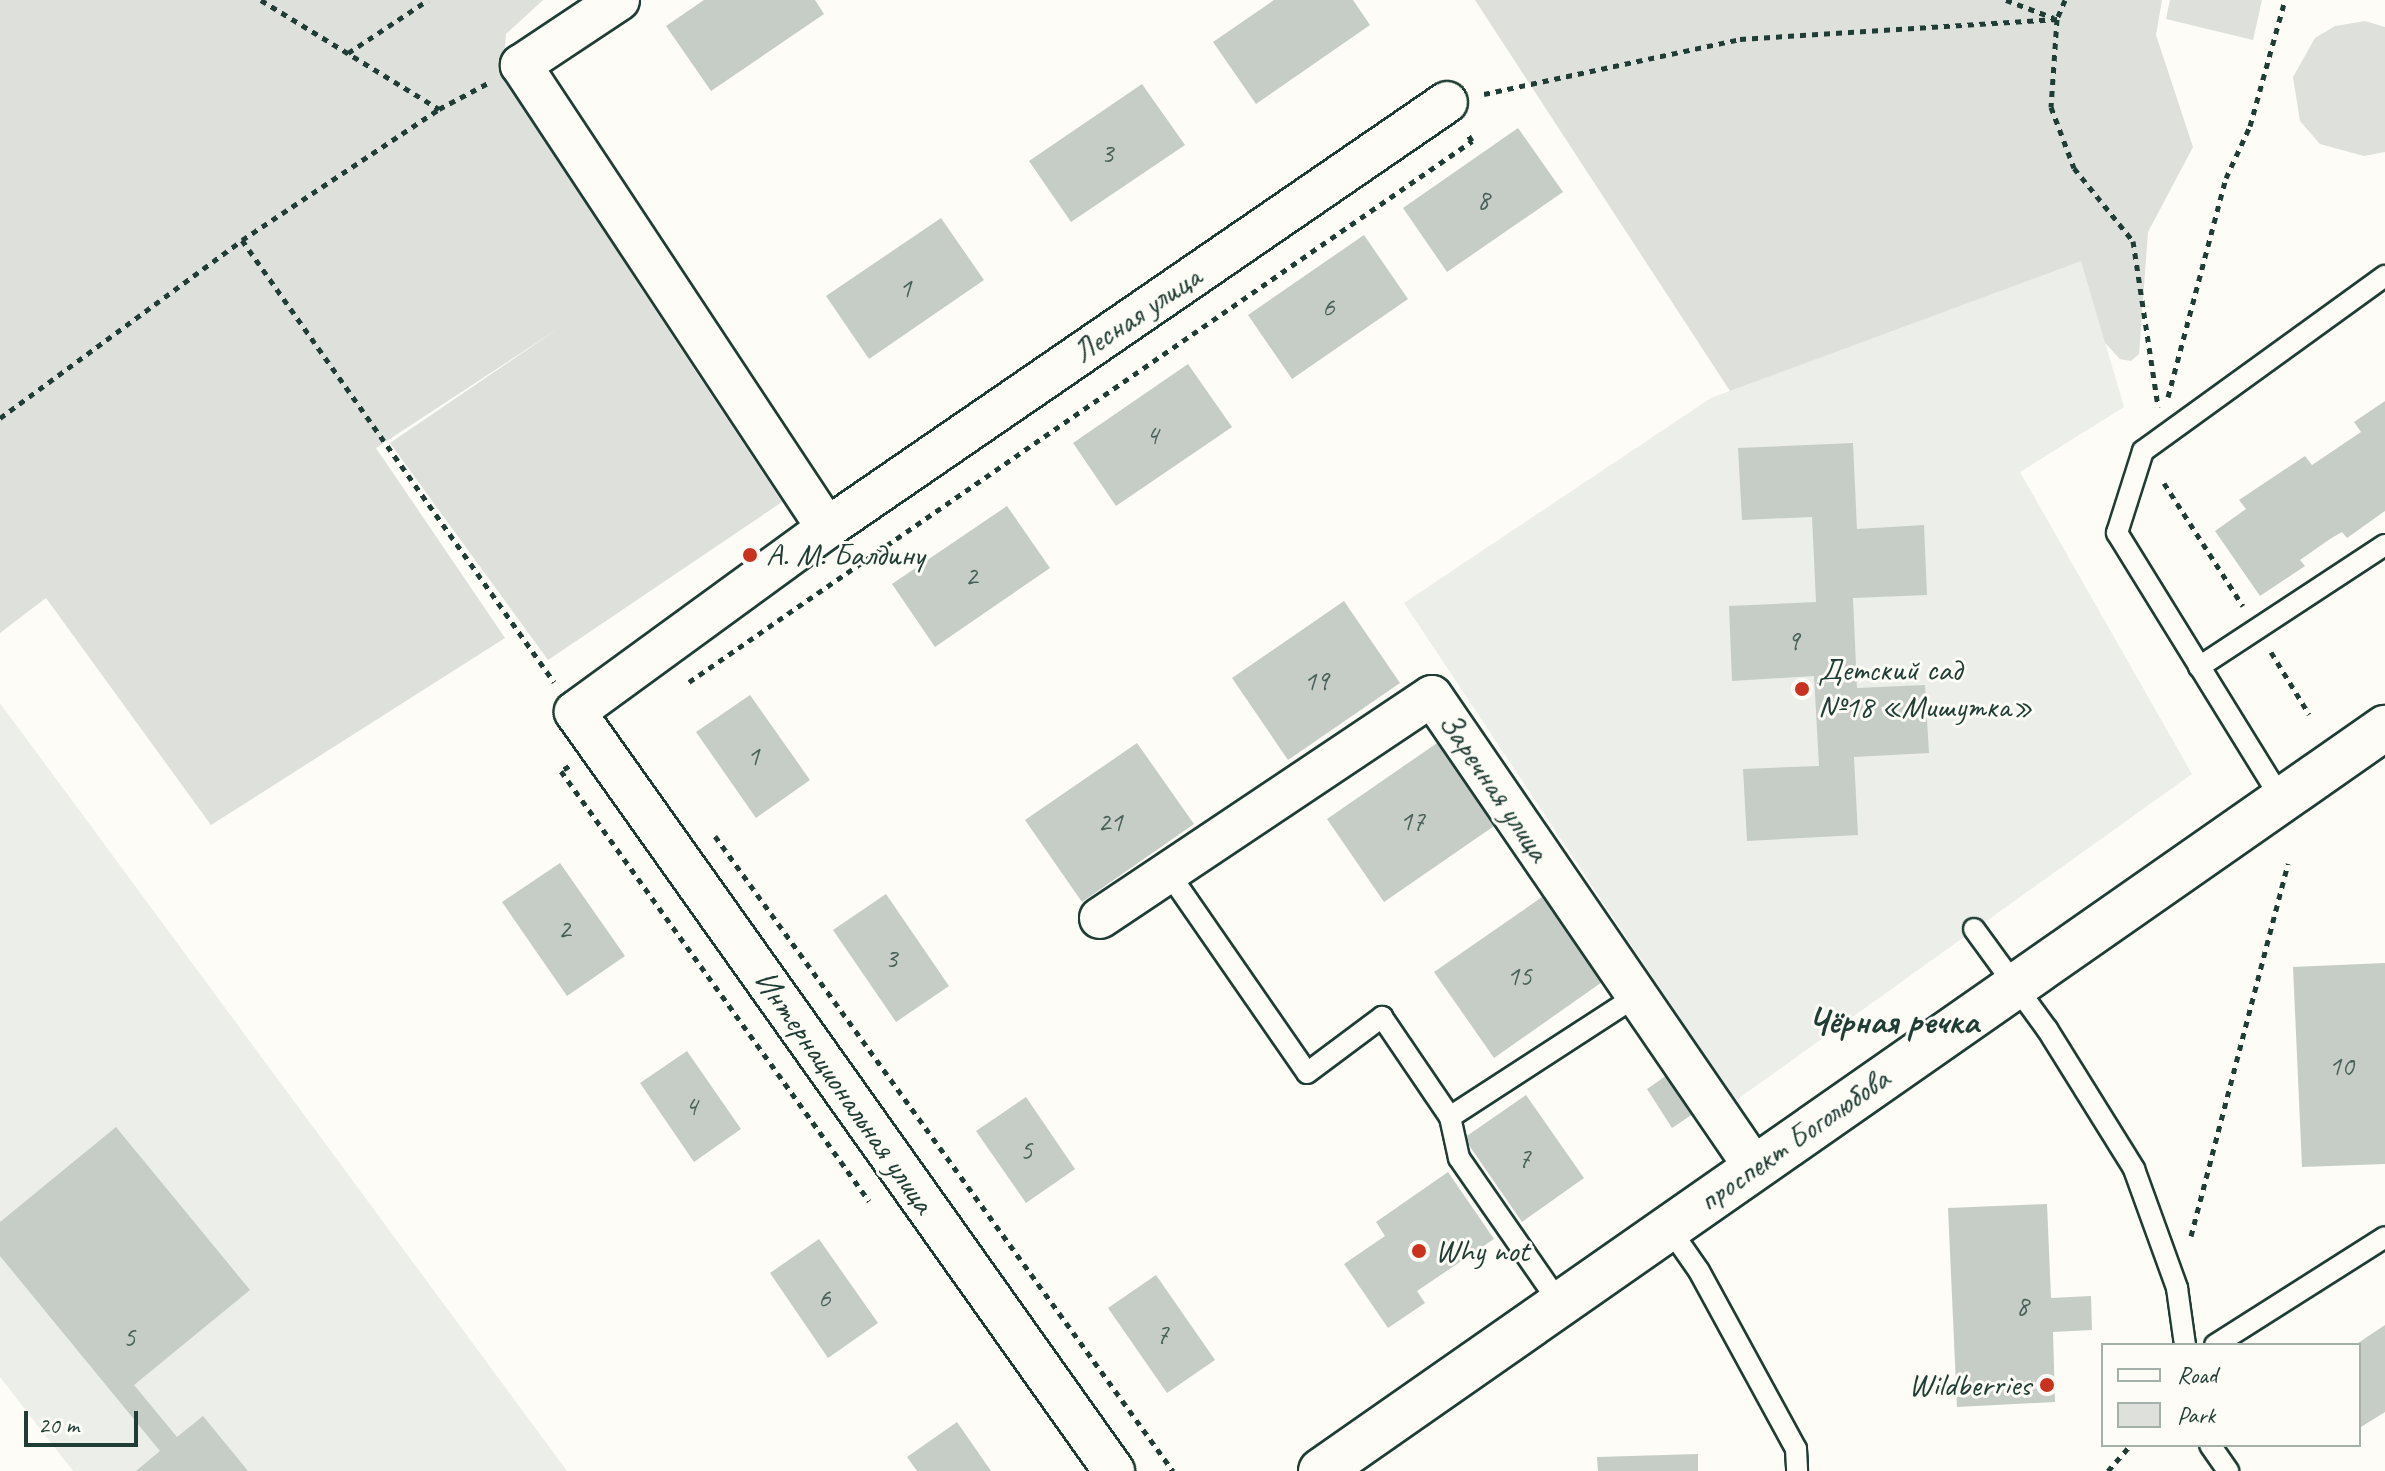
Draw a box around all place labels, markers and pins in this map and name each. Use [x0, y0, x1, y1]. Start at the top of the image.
place label: А. М. Балдину [766, 536, 924, 574]
marker: А. М. Балдину [741, 546, 759, 564]
place label: Детский сад №18 «Мишутка» [1818, 652, 2033, 727]
marker: Детский сад №18 «Мишутка» [1793, 680, 1811, 698]
place label: Why not [1435, 1232, 1529, 1270]
marker: Why not [1410, 1242, 1428, 1260]
place label: Wildberries [1908, 1366, 2031, 1404]
marker: Wildberries [2038, 1376, 2056, 1394]

